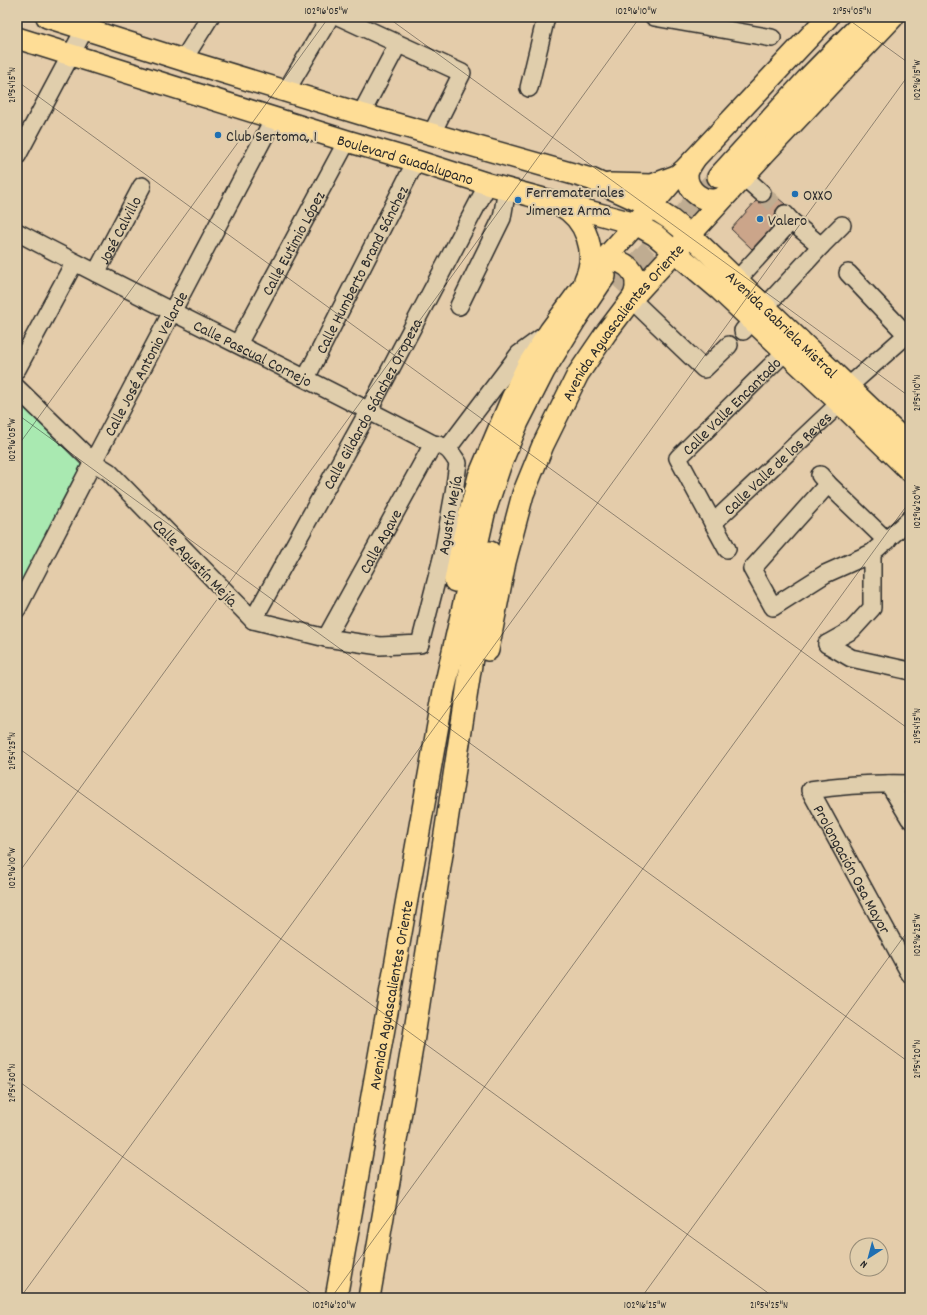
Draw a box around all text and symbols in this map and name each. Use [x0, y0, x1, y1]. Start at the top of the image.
text: 102°16'05"W [304, 5, 348, 19]
text: 102°16'10"W [615, 5, 657, 19]
text: 21°54'05"N [832, 5, 872, 19]
text: 102°16'15"W [911, 60, 925, 100]
text: 21°54'15"N [6, 67, 20, 103]
place label: Club Sertoma, 1 [226, 126, 317, 149]
marker: Club Sertoma, 1 [213, 130, 223, 140]
street label: Boulevard Guadalupano [334, 130, 476, 193]
street label: Calle Humberto Brand Sánchez [311, 182, 416, 358]
place label: Ferremateriales Jimenez Arma [526, 182, 625, 223]
place label: OXXO [803, 185, 833, 208]
street label: Calle Eutimio López [257, 187, 332, 300]
marker: OXXO [790, 189, 800, 199]
street label: José Calvillo [94, 193, 149, 269]
marker: Ferremateriales Jimenez Arma [513, 195, 523, 205]
place label: Valero [768, 210, 807, 233]
marker: Valero [755, 214, 765, 224]
street label: Avenida Aguascalientes Oriente [557, 240, 690, 406]
street label: Avenida Gabriela Mistral [720, 266, 842, 385]
street label: Calle José Antonio Velarde [99, 288, 195, 441]
street label: Calle Pascual Cornejo [189, 315, 315, 394]
street label: Calle Gildardo Sánchez Oropeza [318, 315, 429, 494]
street label: Calle Valle Encantado [678, 353, 788, 462]
text: 21°54'10"N [911, 375, 925, 411]
street label: Calle Valle de los Reyes [719, 407, 838, 522]
text: 102°16'05"W [6, 418, 20, 462]
street label: Agustín Mejía [433, 473, 470, 557]
text: 102°16'20"W [911, 485, 925, 529]
street label: Calle Agave [355, 505, 409, 579]
street label: Calle Agustín Mejía [146, 515, 242, 613]
text: 21°54'15"N [911, 708, 925, 744]
text: 21°54'25"N [6, 732, 20, 770]
street label: Prolongación Osa Mayor [806, 801, 895, 939]
text: 102°16'10"W [6, 847, 20, 889]
street label: Avenida Aguascalientes Oriente [364, 898, 421, 1092]
text: 102°16'25"W [911, 913, 925, 956]
text: 21°54'20"N [911, 1040, 925, 1078]
text: 21°54'30"N [6, 1063, 20, 1102]
north arrow [849, 1237, 889, 1277]
text: N [857, 1255, 871, 1272]
text: 102°16'20"W [312, 1299, 356, 1313]
text: 102°16'25"W [624, 1299, 667, 1313]
text: 21°54'25"N [750, 1299, 788, 1313]

